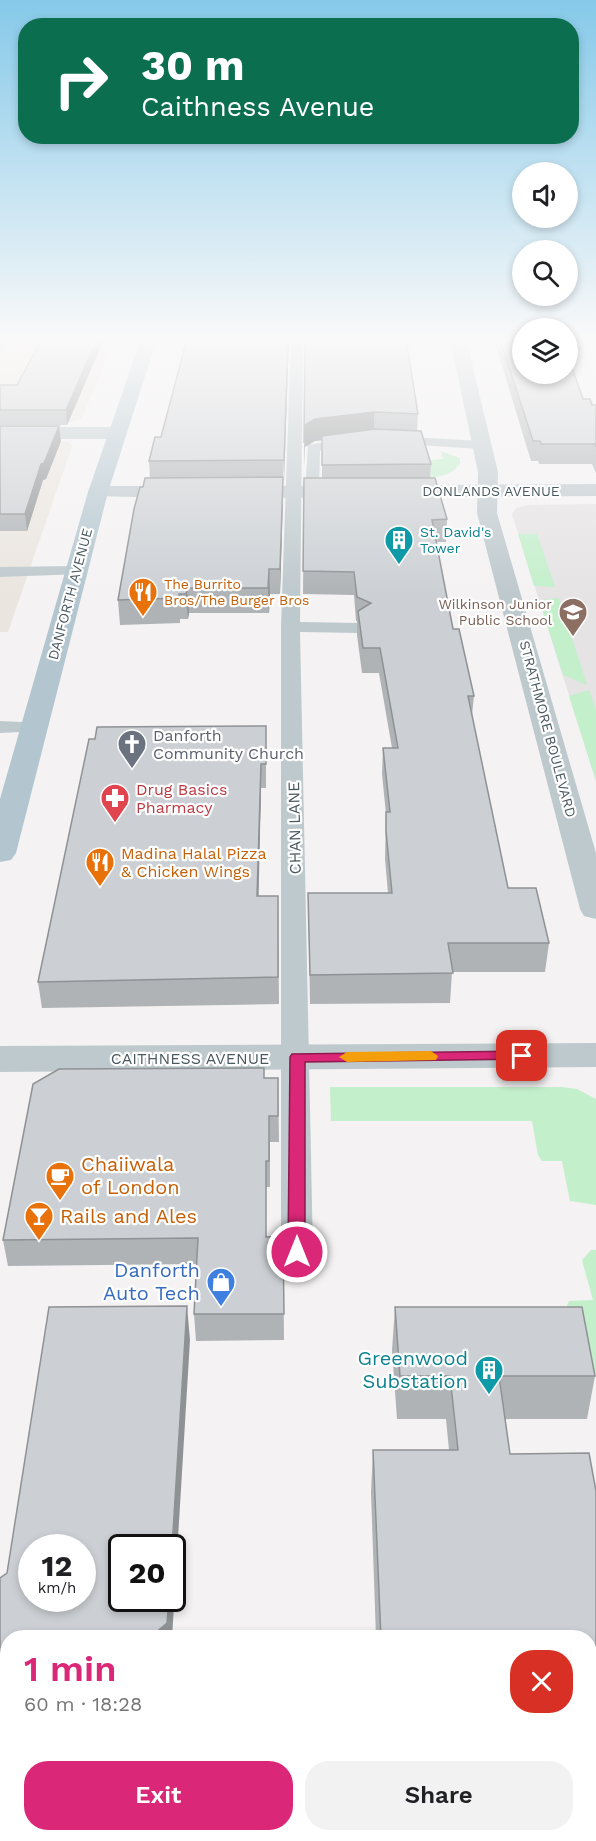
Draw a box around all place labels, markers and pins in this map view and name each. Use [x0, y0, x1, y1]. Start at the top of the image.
building icon: St. David's Tower [383, 524, 415, 566]
place label: St. David's Tower [420, 524, 491, 556]
restaurant icon: The Burrito Bros/The Burger Bros [127, 576, 159, 618]
place label: The Burrito Bros/The Burger Bros [164, 576, 309, 608]
place label: Wilkinson Junior Public School [438, 596, 553, 628]
school or university icon: Wilkinson Junior Public School [557, 596, 589, 638]
place label: Danforth Community Church [153, 726, 304, 763]
church icon: Danforth Community Church [116, 728, 148, 770]
place label: Drug Basics Pharmacy [136, 780, 227, 817]
pharmacy icon: Drug Basics Pharmacy [99, 782, 131, 824]
place label: Madina Halal Pizza & Chicken Wings [121, 844, 267, 881]
restaurant icon: Madina Halal Pizza & Chicken Wings [84, 846, 116, 888]
pin [496, 1030, 547, 1081]
place label: Chaiiwala of London [81, 1152, 180, 1199]
cafe icon: Chaiiwala of London [44, 1160, 76, 1202]
bar icon: Rails and Ales [23, 1200, 55, 1242]
place label: Rails and Ales [60, 1204, 197, 1228]
place label: Danforth Auto Tech [103, 1258, 200, 1305]
shop icon: Danforth Auto Tech [205, 1266, 237, 1308]
place label: Greenwood Substation [357, 1346, 468, 1393]
building icon: Greenwood Substation [473, 1354, 505, 1396]

